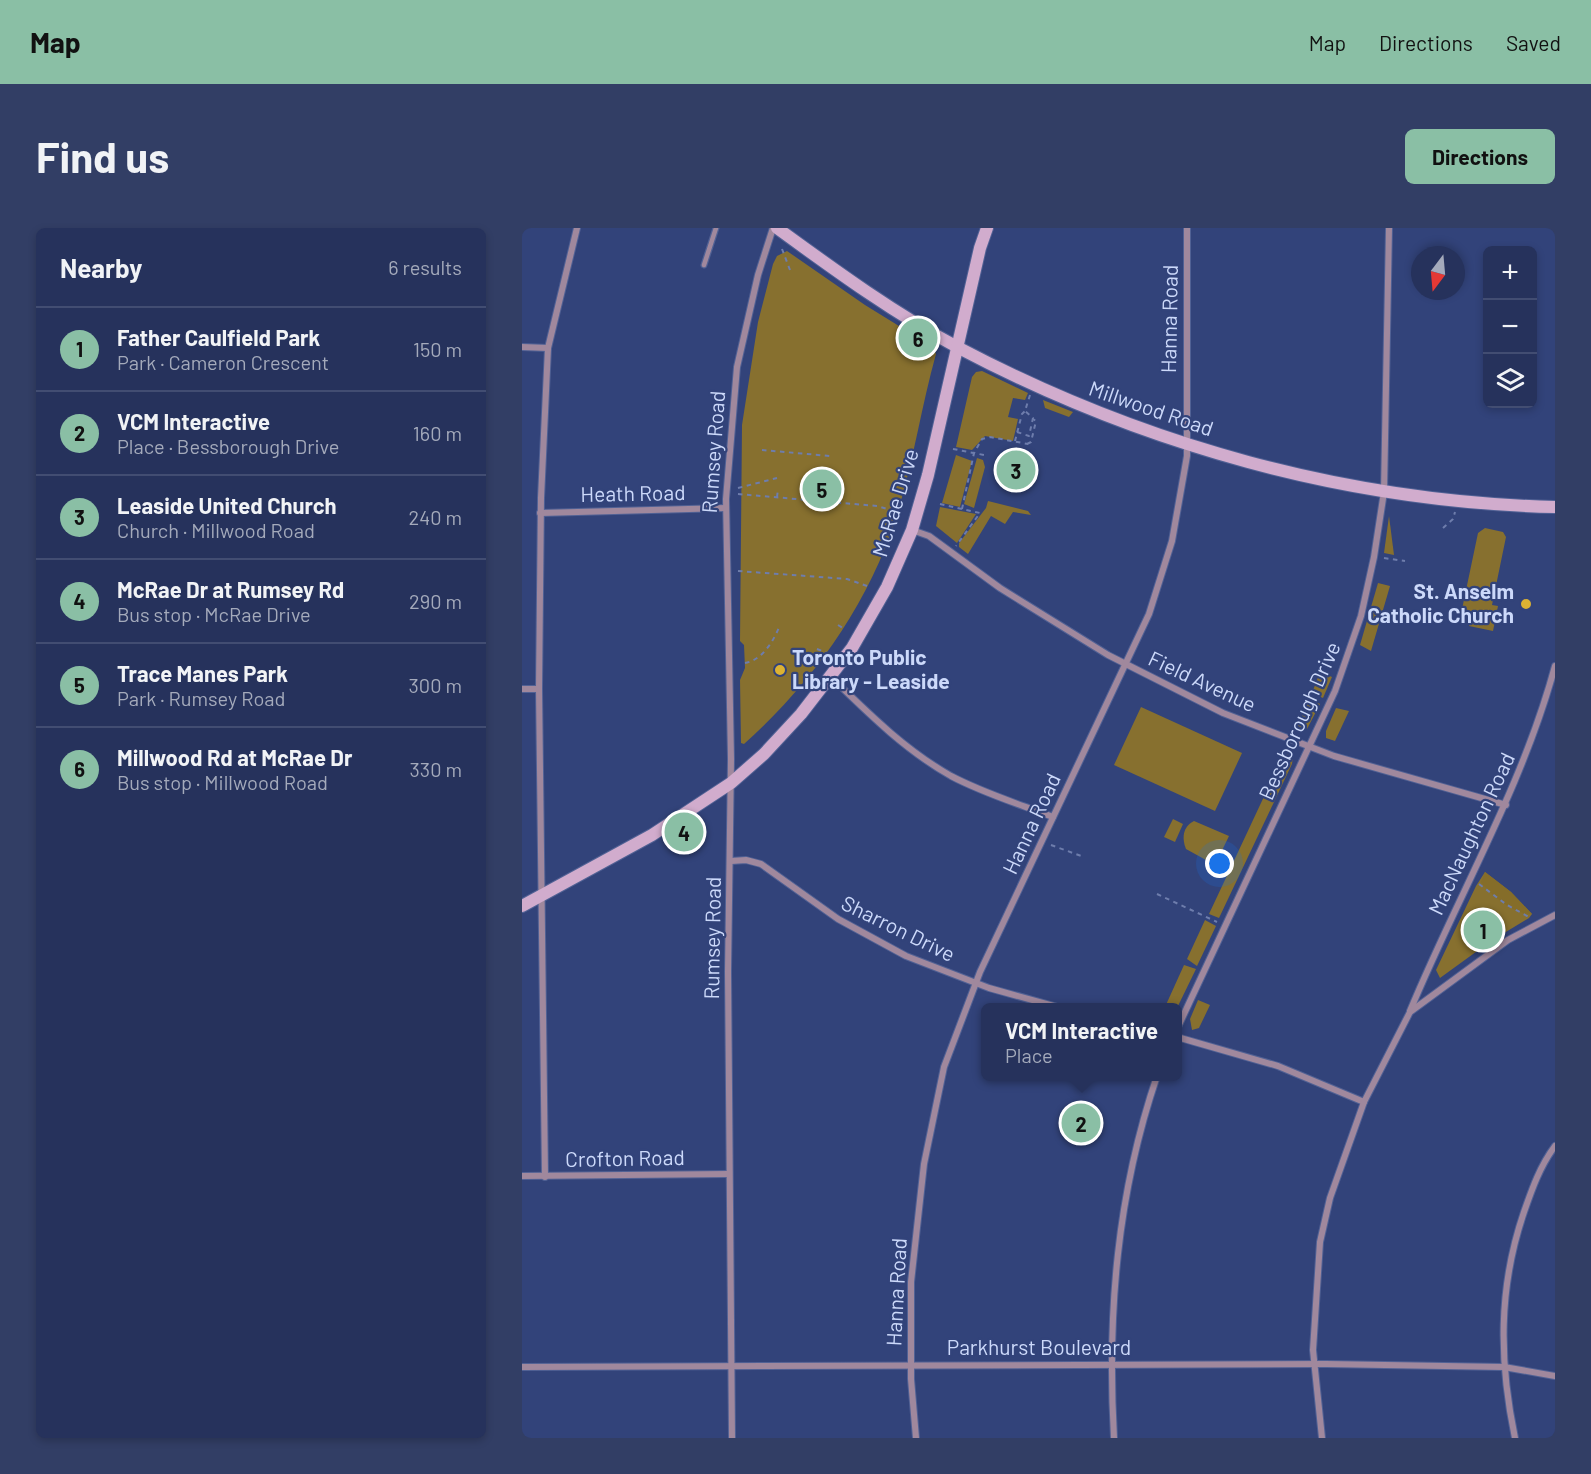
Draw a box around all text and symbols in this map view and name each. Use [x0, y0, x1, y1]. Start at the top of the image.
text: Map [30, 25, 81, 59]
text: Map [1309, 30, 1346, 55]
text: Directions [1379, 30, 1473, 55]
text: Saved [1506, 30, 1561, 55]
button: Directions [1405, 129, 1555, 184]
text: Find us [36, 131, 169, 181]
north arrow [1411, 246, 1465, 300]
map controls [1483, 246, 1537, 408]
button: + [1483, 246, 1537, 300]
text: Nearby [60, 252, 142, 283]
text: 6 results [388, 255, 462, 279]
street label: Hanna Road [1155, 265, 1182, 373]
button: − [1483, 300, 1537, 354]
pin: 6 [898, 316, 938, 360]
text: Father Caulfield Park [117, 324, 320, 350]
text: 1 [76, 337, 83, 361]
text: 150 m [413, 337, 462, 361]
text: Park · Cameron Crescent [117, 350, 329, 374]
button: layers [1483, 354, 1537, 408]
street label: Millwood Road [1086, 375, 1217, 441]
street label: Rumsey Road [696, 390, 729, 514]
text: VCM Interactive [117, 408, 270, 434]
text: 2 [74, 421, 85, 445]
text: 160 m [413, 421, 462, 445]
text: Place · Bessborough Drive [117, 434, 339, 458]
street label: McRae Drive [866, 445, 923, 560]
pin: 3 [996, 448, 1036, 492]
pin: 5 [802, 466, 842, 512]
street label: Heath Road [580, 479, 686, 506]
text: Leaside United Church [117, 492, 337, 518]
text: 3 [74, 505, 85, 529]
text: 240 m [408, 505, 462, 529]
text: Church · Millwood Road [117, 518, 315, 542]
text: McRae Dr at Rumsey Rd [117, 576, 344, 602]
place label: St. Anselm Catholic Church [1367, 578, 1514, 627]
text: 4 [73, 589, 86, 613]
text: 290 m [409, 589, 462, 613]
marker: St. Anselm Catholic Church [1519, 597, 1533, 611]
text: Bus stop · McRae Drive [117, 602, 311, 626]
street label: Bessborough Drive [1253, 637, 1345, 803]
place label: Toronto Public Library - Leaside [792, 644, 950, 693]
street label: Field Avenue [1145, 645, 1260, 716]
text: Trace Manes Park [117, 660, 288, 686]
marker: Toronto Public Library - Leaside [773, 663, 787, 677]
text: 5 [74, 673, 85, 697]
text: 300 m [409, 673, 462, 697]
text: Park · Rumsey Road [117, 686, 285, 710]
text: Millwood Rd at McRae Dr [117, 744, 352, 770]
street label: MacNaughton Road [1422, 748, 1519, 918]
text: 6 [74, 757, 85, 781]
text: 330 m [410, 757, 462, 781]
street label: Hanna Road [996, 769, 1065, 878]
text: Bus stop · Millwood Road [117, 770, 328, 794]
pin: 4 [664, 810, 704, 854]
your location [1205, 849, 1234, 878]
street label: Rumsey Road [698, 876, 725, 1000]
street label: Sharron Drive [838, 889, 960, 966]
pin: 1 [1464, 908, 1502, 952]
popup [981, 1003, 1182, 1081]
text: VCM Interactive [1005, 1017, 1158, 1043]
text: Place [1005, 1043, 1053, 1067]
pin: 2 [1062, 1100, 1100, 1146]
street label: Crofton Road [565, 1144, 685, 1171]
street label: Hanna Road [880, 1237, 911, 1347]
street label: Parkhurst Boulevard [947, 1334, 1131, 1359]

